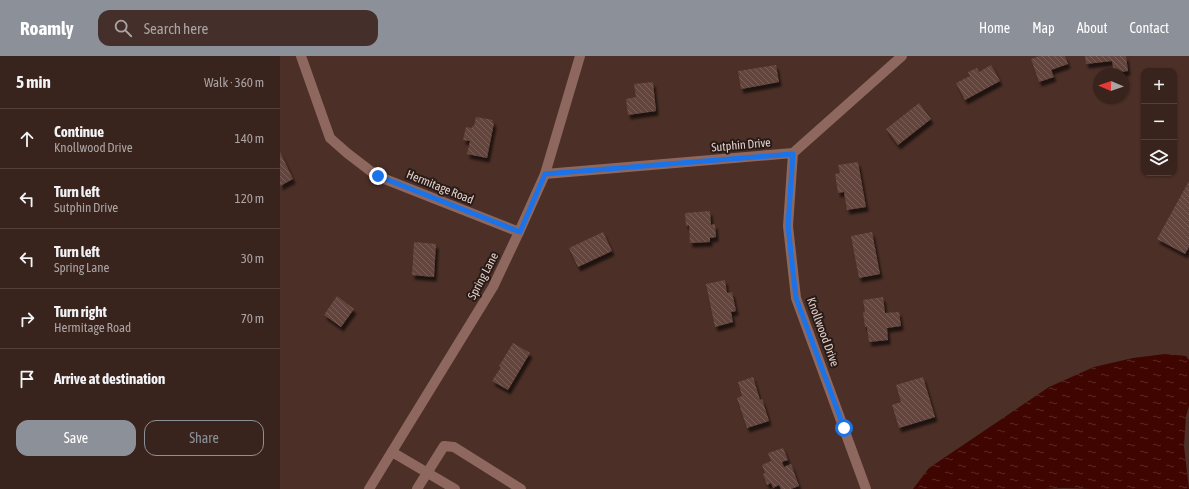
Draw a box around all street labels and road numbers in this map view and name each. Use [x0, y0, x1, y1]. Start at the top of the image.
street label: Sutphin Drive [711, 135, 771, 155]
street label: Hermitage Road [404, 167, 476, 207]
street label: Spring Lane [465, 250, 501, 302]
street label: Knollwood Drive [804, 296, 842, 368]

